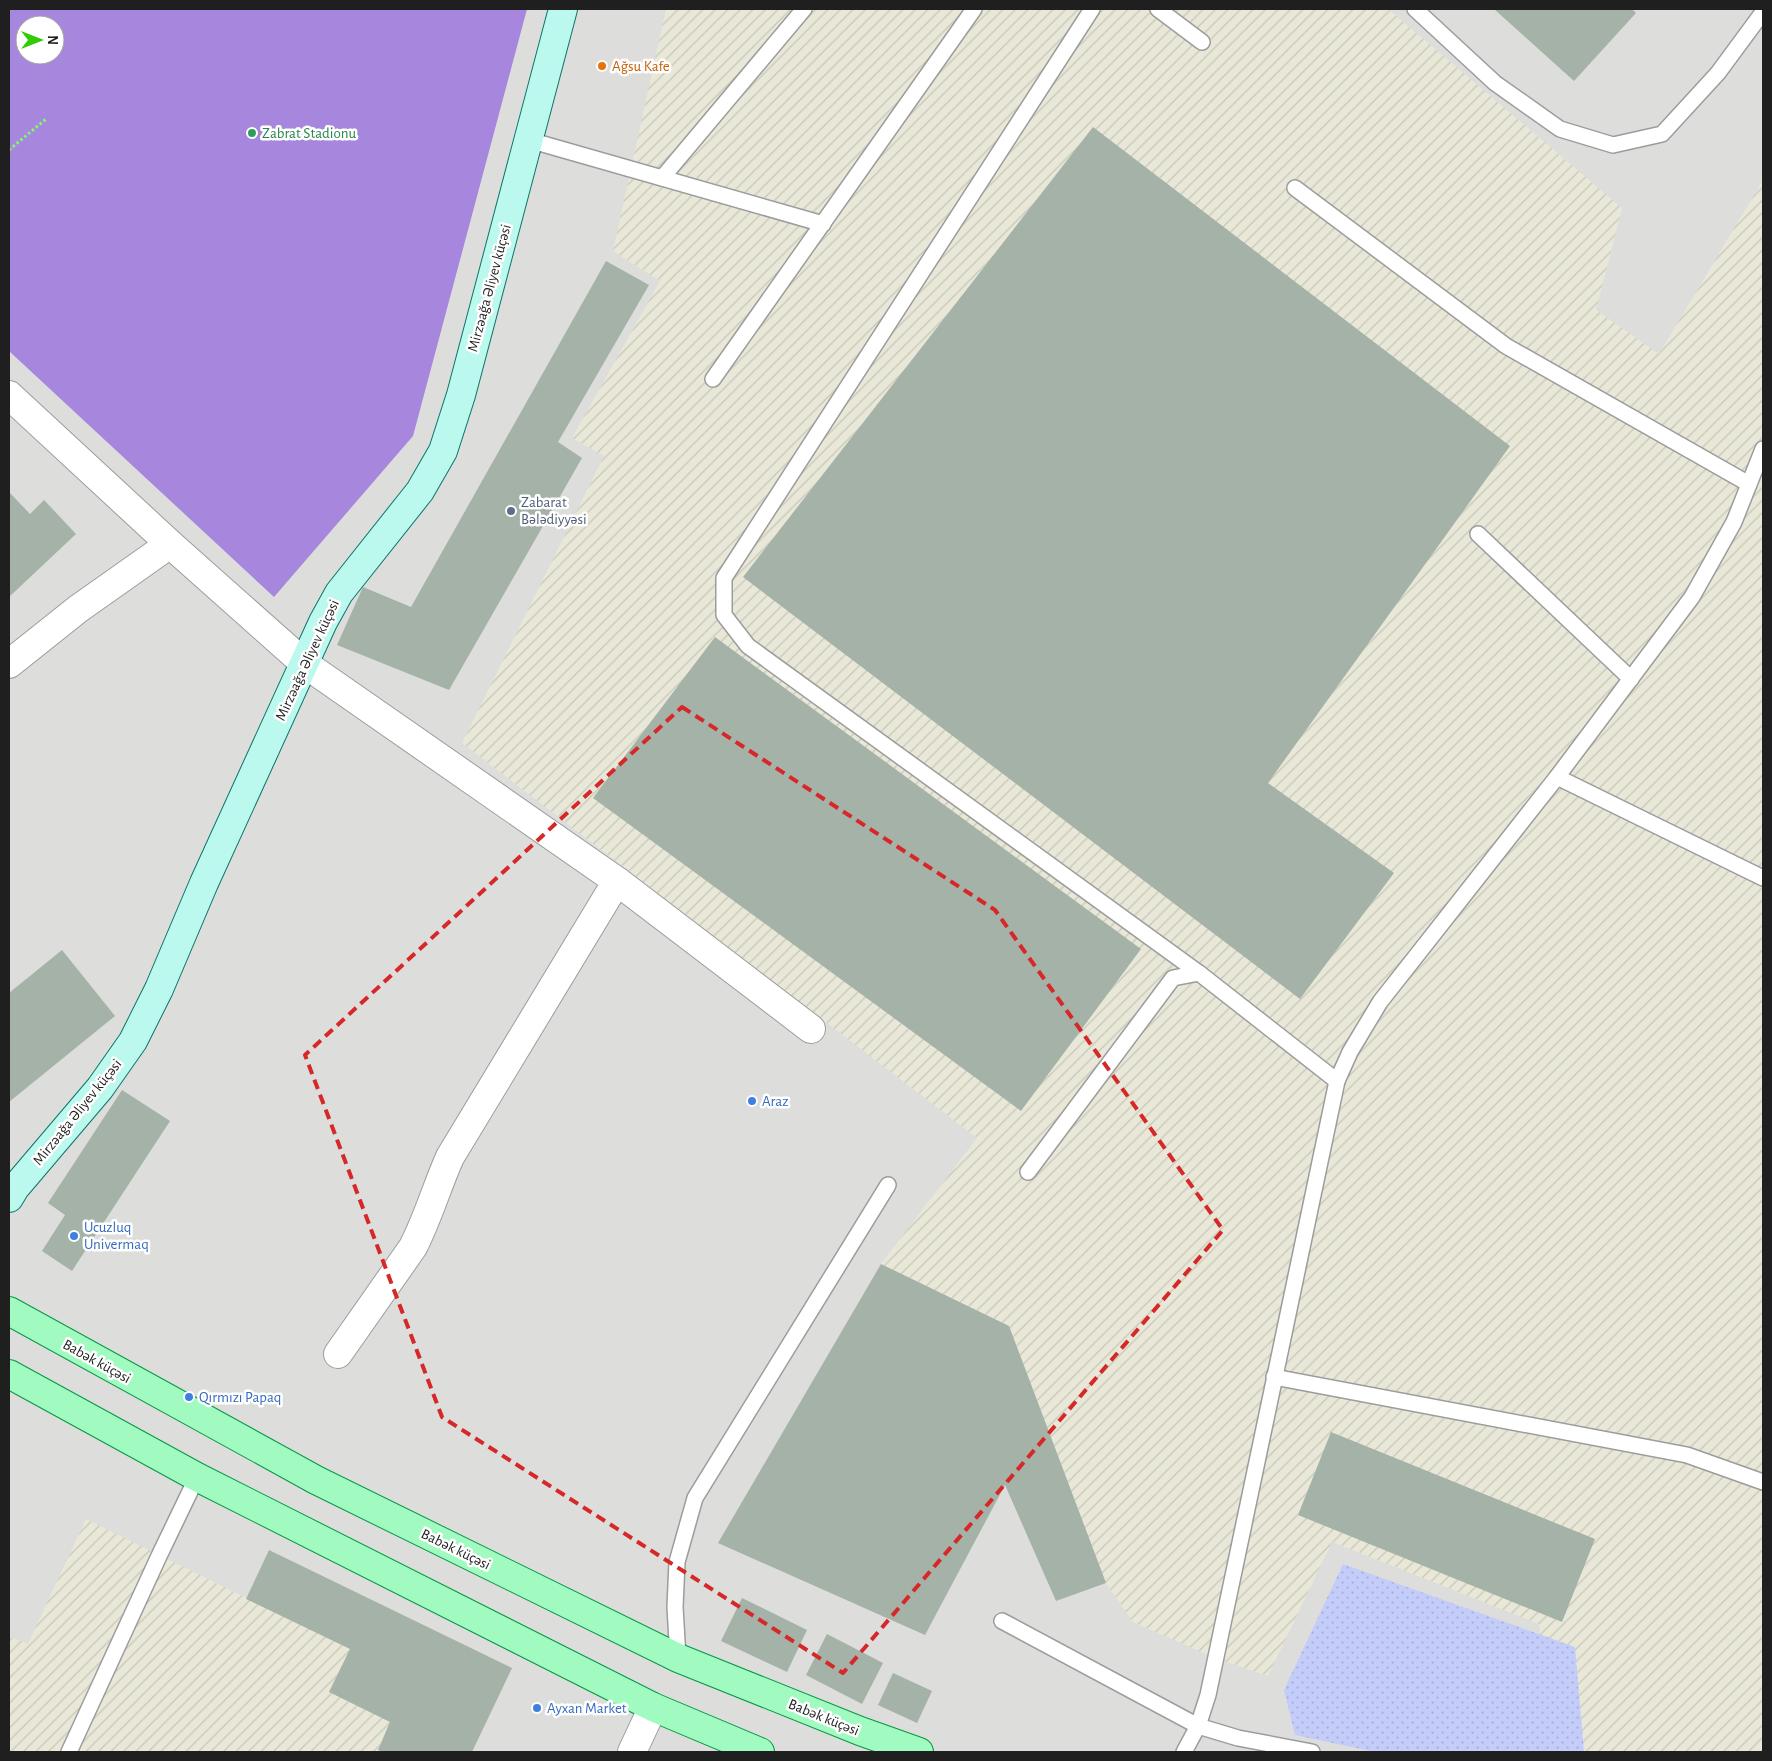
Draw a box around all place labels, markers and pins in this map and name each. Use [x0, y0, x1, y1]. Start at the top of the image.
place label: Ağsu Kafe [612, 59, 670, 74]
marker: Ağsu Kafe [596, 60, 608, 72]
place label: Zabrat Stadionu [262, 126, 356, 141]
marker: Zabrat Stadionu [246, 127, 258, 139]
place label: Zabarat Bələdiyyəsi [521, 495, 587, 527]
marker: Zabarat Bələdiyyəsi [505, 505, 517, 517]
place label: Araz [762, 1094, 788, 1109]
marker: Araz [746, 1095, 758, 1107]
place label: Ucuzluq Univermaq [84, 1220, 149, 1252]
marker: Ucuzluq Univermaq [68, 1230, 80, 1242]
place label: Qırmızı Papaq [199, 1390, 282, 1405]
marker: Qırmızı Papaq [183, 1391, 195, 1403]
place label: Ayxan Market [547, 1701, 627, 1716]
marker: Ayxan Market [531, 1702, 543, 1714]

